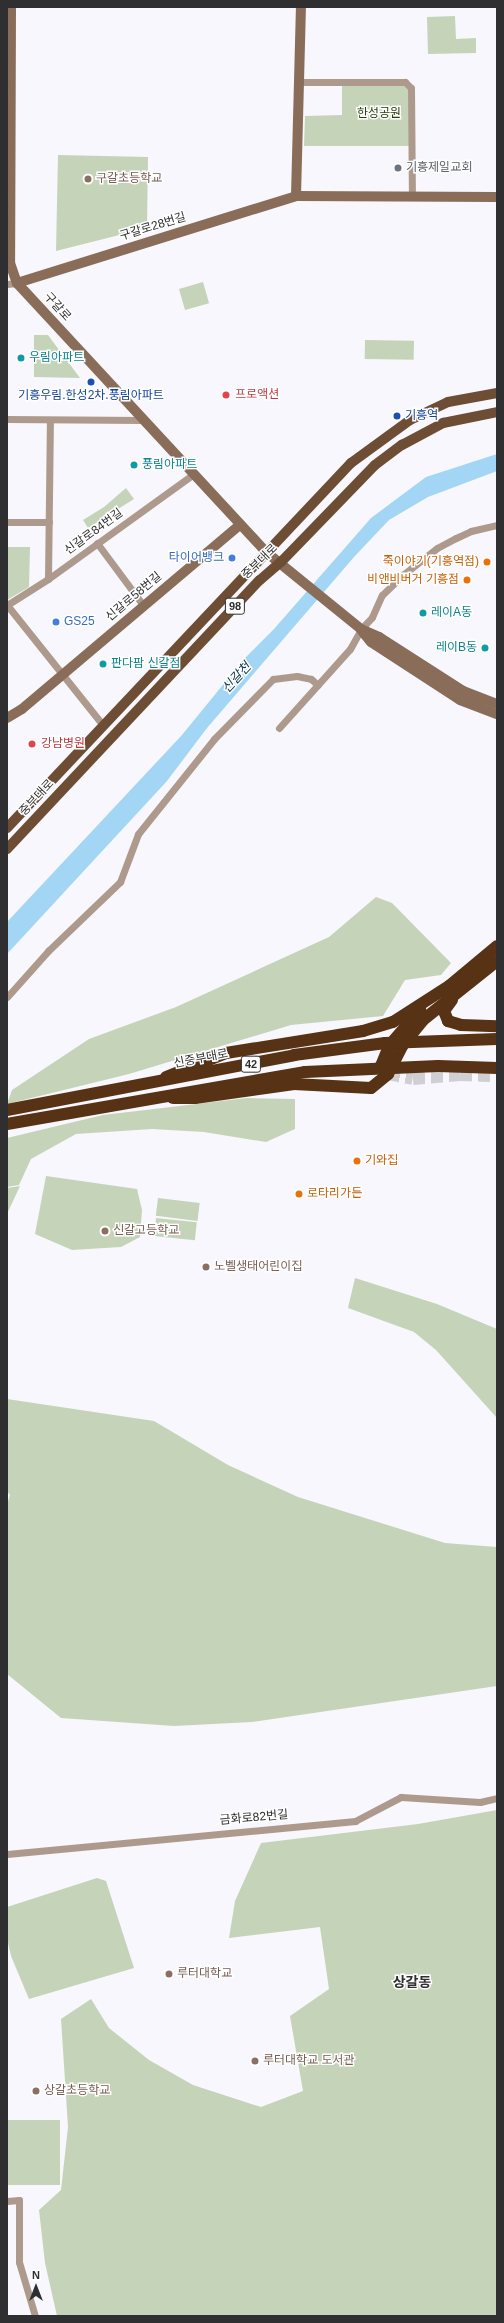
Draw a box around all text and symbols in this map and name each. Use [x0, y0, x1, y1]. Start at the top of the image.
park label: 한성공원 [357, 107, 401, 121]
place label: 기흥제일교회 [406, 161, 472, 175]
marker: 기흥제일교회 [393, 163, 403, 173]
place label: 구갈초등학교 [96, 172, 162, 186]
marker: 구갈초등학교 [83, 174, 93, 184]
street label: 구갈로28번길 [118, 210, 188, 244]
street label: 구갈로 [41, 290, 73, 324]
place label: 우림아파트 [29, 351, 84, 365]
marker: 우림아파트 [16, 353, 26, 363]
marker: 기흥우림.한성2차.풍림아파트 [86, 377, 96, 387]
place label: 프로액션 [235, 388, 279, 402]
place label: 기흥우림.한성2차.풍림아파트 [18, 389, 164, 403]
marker: 프로액션 [220, 389, 232, 401]
place label: 기흥역 [405, 409, 438, 423]
marker: 기흥역 [392, 411, 402, 421]
place label: 풍림아파트 [142, 458, 197, 472]
marker: 풍림아파트 [129, 460, 139, 470]
street label: 신갈로84번길 [62, 506, 126, 558]
street label: 중부대로 [239, 541, 281, 583]
place label: 타이어뱅크 [169, 551, 224, 565]
marker: 타이어뱅크 [227, 553, 237, 563]
place label: 죽이야기(기흥역점) [383, 555, 479, 569]
marker: 죽이야기(기흥역점) [482, 557, 492, 567]
street label: 신갈로58번길 [103, 569, 165, 625]
place label: 비앤비버거 기흥점 [367, 573, 459, 587]
marker: 비앤비버거 기흥점 [462, 575, 472, 585]
road number: 98 [224, 597, 246, 615]
place label: 레이A동 [431, 606, 472, 620]
marker: 레이A동 [418, 608, 428, 618]
place label: GS25 [64, 615, 95, 629]
marker: GS25 [51, 617, 61, 627]
place label: 레이B동 [436, 641, 477, 655]
marker: 레이B동 [480, 643, 490, 653]
place label: 판다팜 신갈점 [111, 657, 181, 671]
marker: 판다팜 신갈점 [98, 659, 108, 669]
water label: 신갈천 [219, 659, 255, 697]
place label: 강남병원 [41, 737, 85, 751]
marker: 강남병원 [26, 738, 38, 750]
street label: 중부대로 [17, 777, 57, 819]
street label: 신중부대로 [173, 1047, 229, 1071]
road number: 42 [240, 1055, 262, 1073]
place label: 기와집 [365, 1154, 398, 1168]
marker: 기와집 [352, 1156, 362, 1166]
place label: 로타리가든 [307, 1187, 362, 1201]
marker: 로타리가든 [294, 1189, 304, 1199]
place label: 신갈고등학교 [113, 1224, 179, 1238]
marker: 신갈고등학교 [100, 1226, 110, 1236]
place label: 노벨생태어린이집 [214, 1260, 302, 1274]
marker: 노벨생태어린이집 [201, 1262, 211, 1272]
street label: 금화로82번길 [219, 1808, 289, 1828]
place label: 루터대학교 [177, 1967, 232, 1981]
marker: 루터대학교 [164, 1969, 174, 1979]
district label: 상갈동 [393, 1974, 431, 1990]
place label: 루터대학교 도서관 [263, 2054, 355, 2068]
marker: 루터대학교 도서관 [250, 2056, 260, 2066]
place label: 상갈초등학교 [44, 2084, 110, 2098]
marker: 상갈초등학교 [31, 2086, 41, 2096]
north arrow [16, 2267, 56, 2307]
text: N [32, 2269, 40, 2281]

